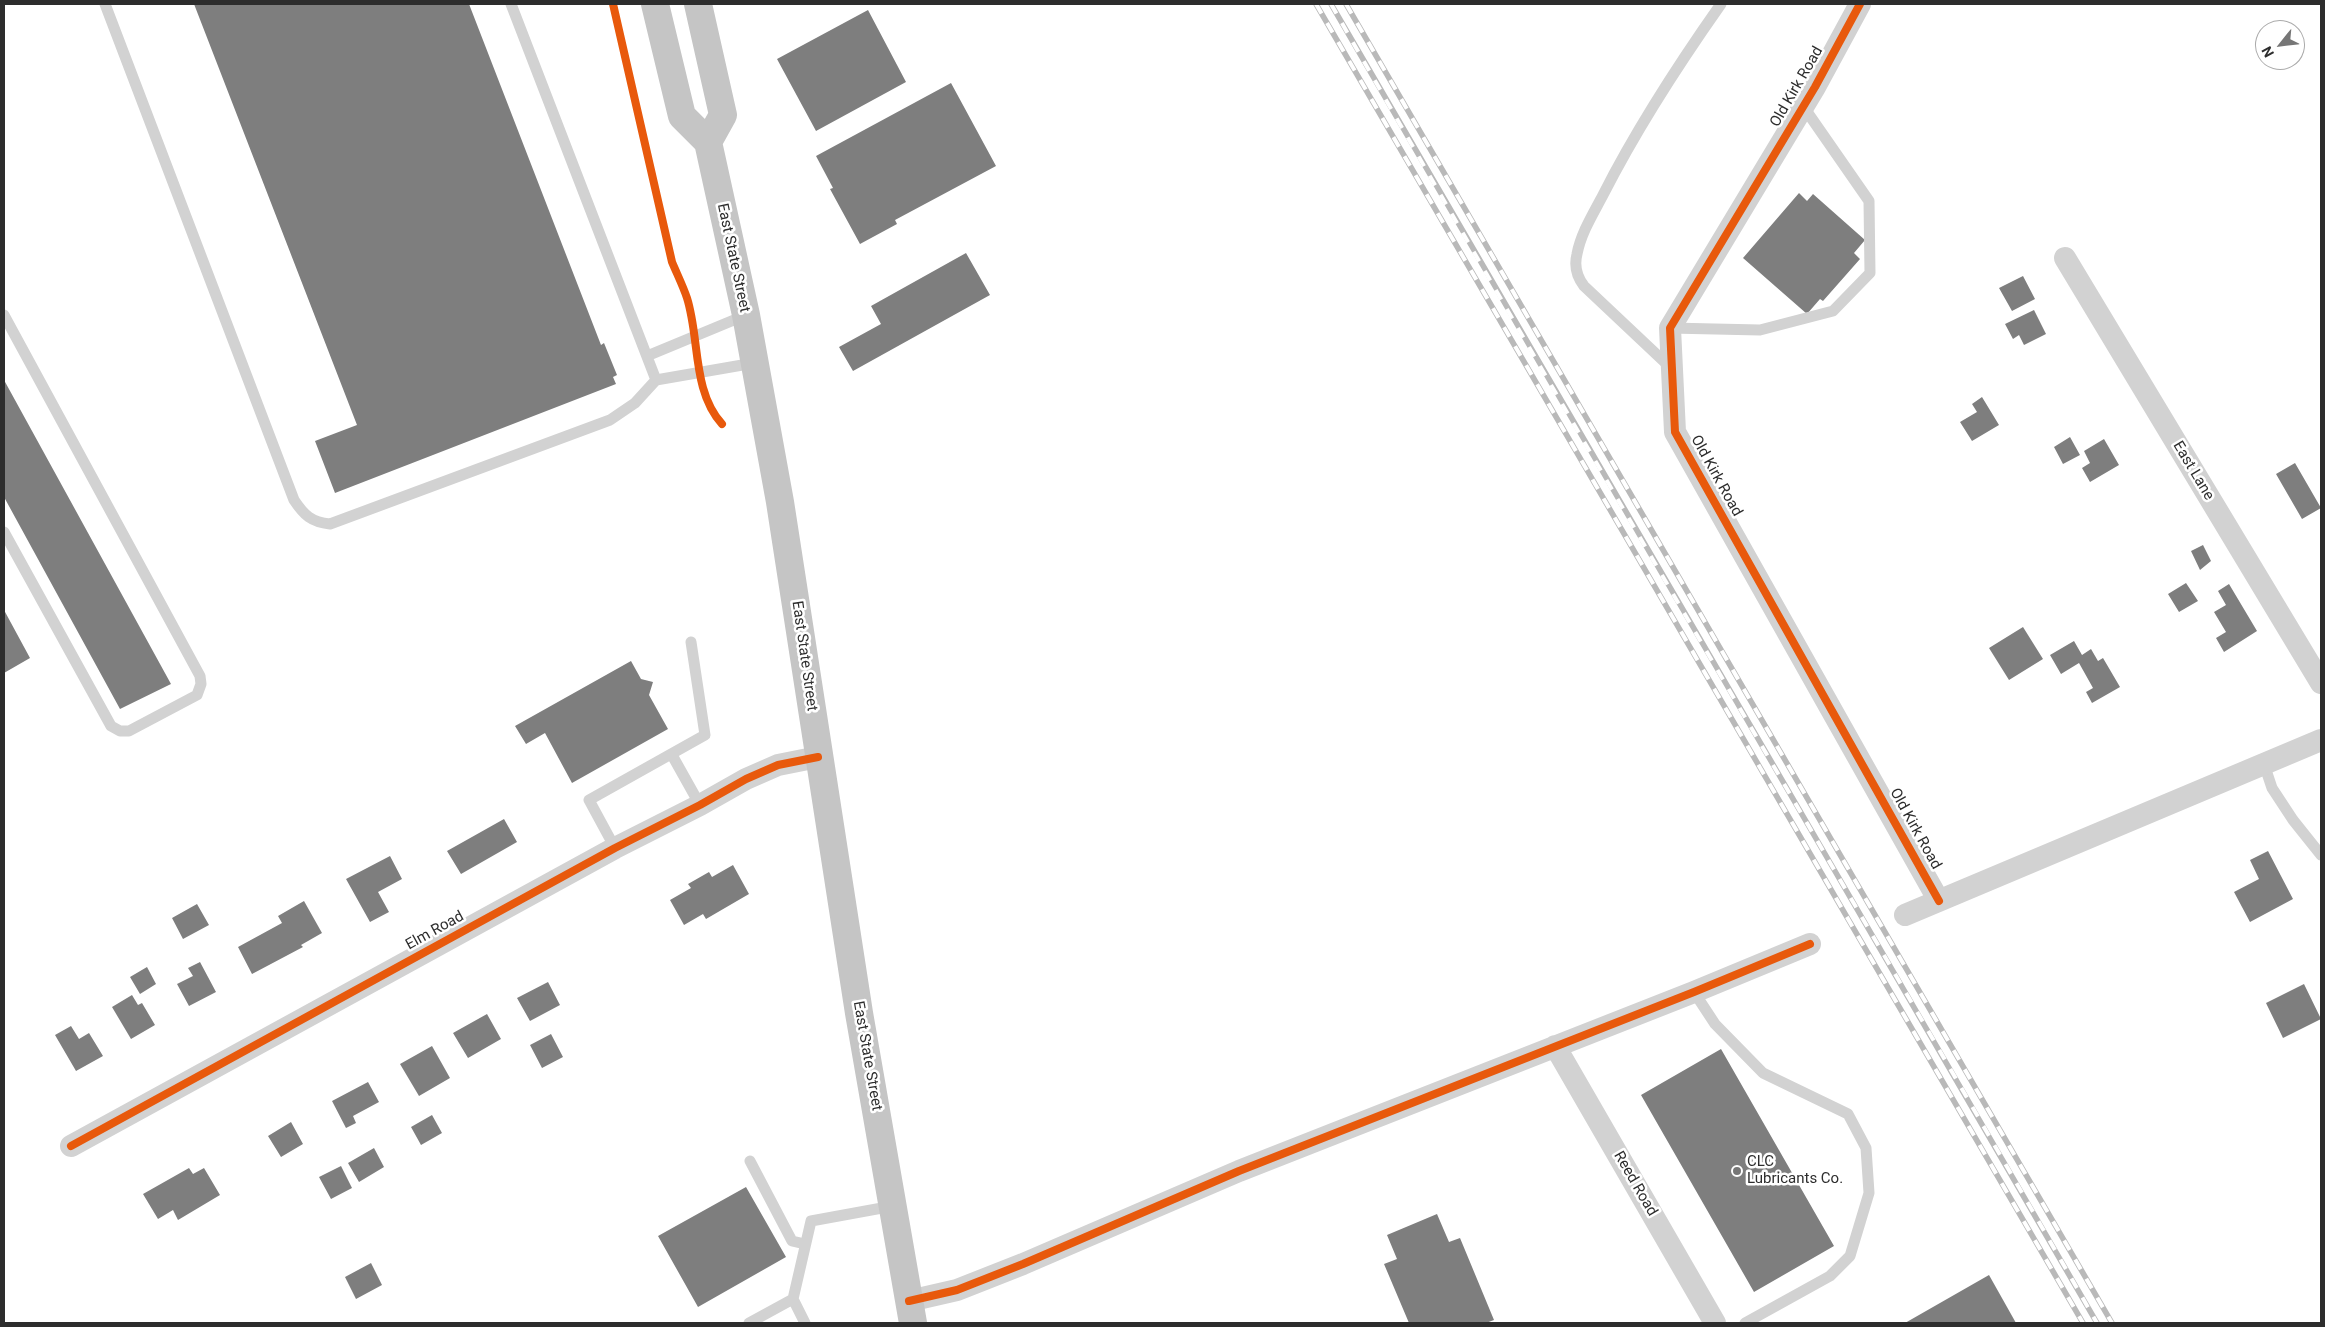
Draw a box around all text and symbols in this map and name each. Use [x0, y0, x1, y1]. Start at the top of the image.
north arrow [2255, 20, 2305, 70]
street label: Old Kirk Road [1767, 44, 1827, 130]
text: N [2258, 44, 2277, 60]
street label: East State Street [713, 202, 753, 314]
street label: Old Kirk Road [1686, 432, 1746, 520]
street label: East Lane [2168, 438, 2218, 504]
street label: East State Street [787, 600, 821, 712]
street label: Old Kirk Road [1885, 785, 1945, 873]
street label: Elm Road [403, 908, 467, 954]
street label: East State Street [848, 1000, 886, 1112]
street label: Reed Road [1609, 1148, 1661, 1220]
place label: CLC Lubricants Co. [1747, 1153, 1843, 1188]
marker: CLC Lubricants Co. [1731, 1165, 1743, 1177]

